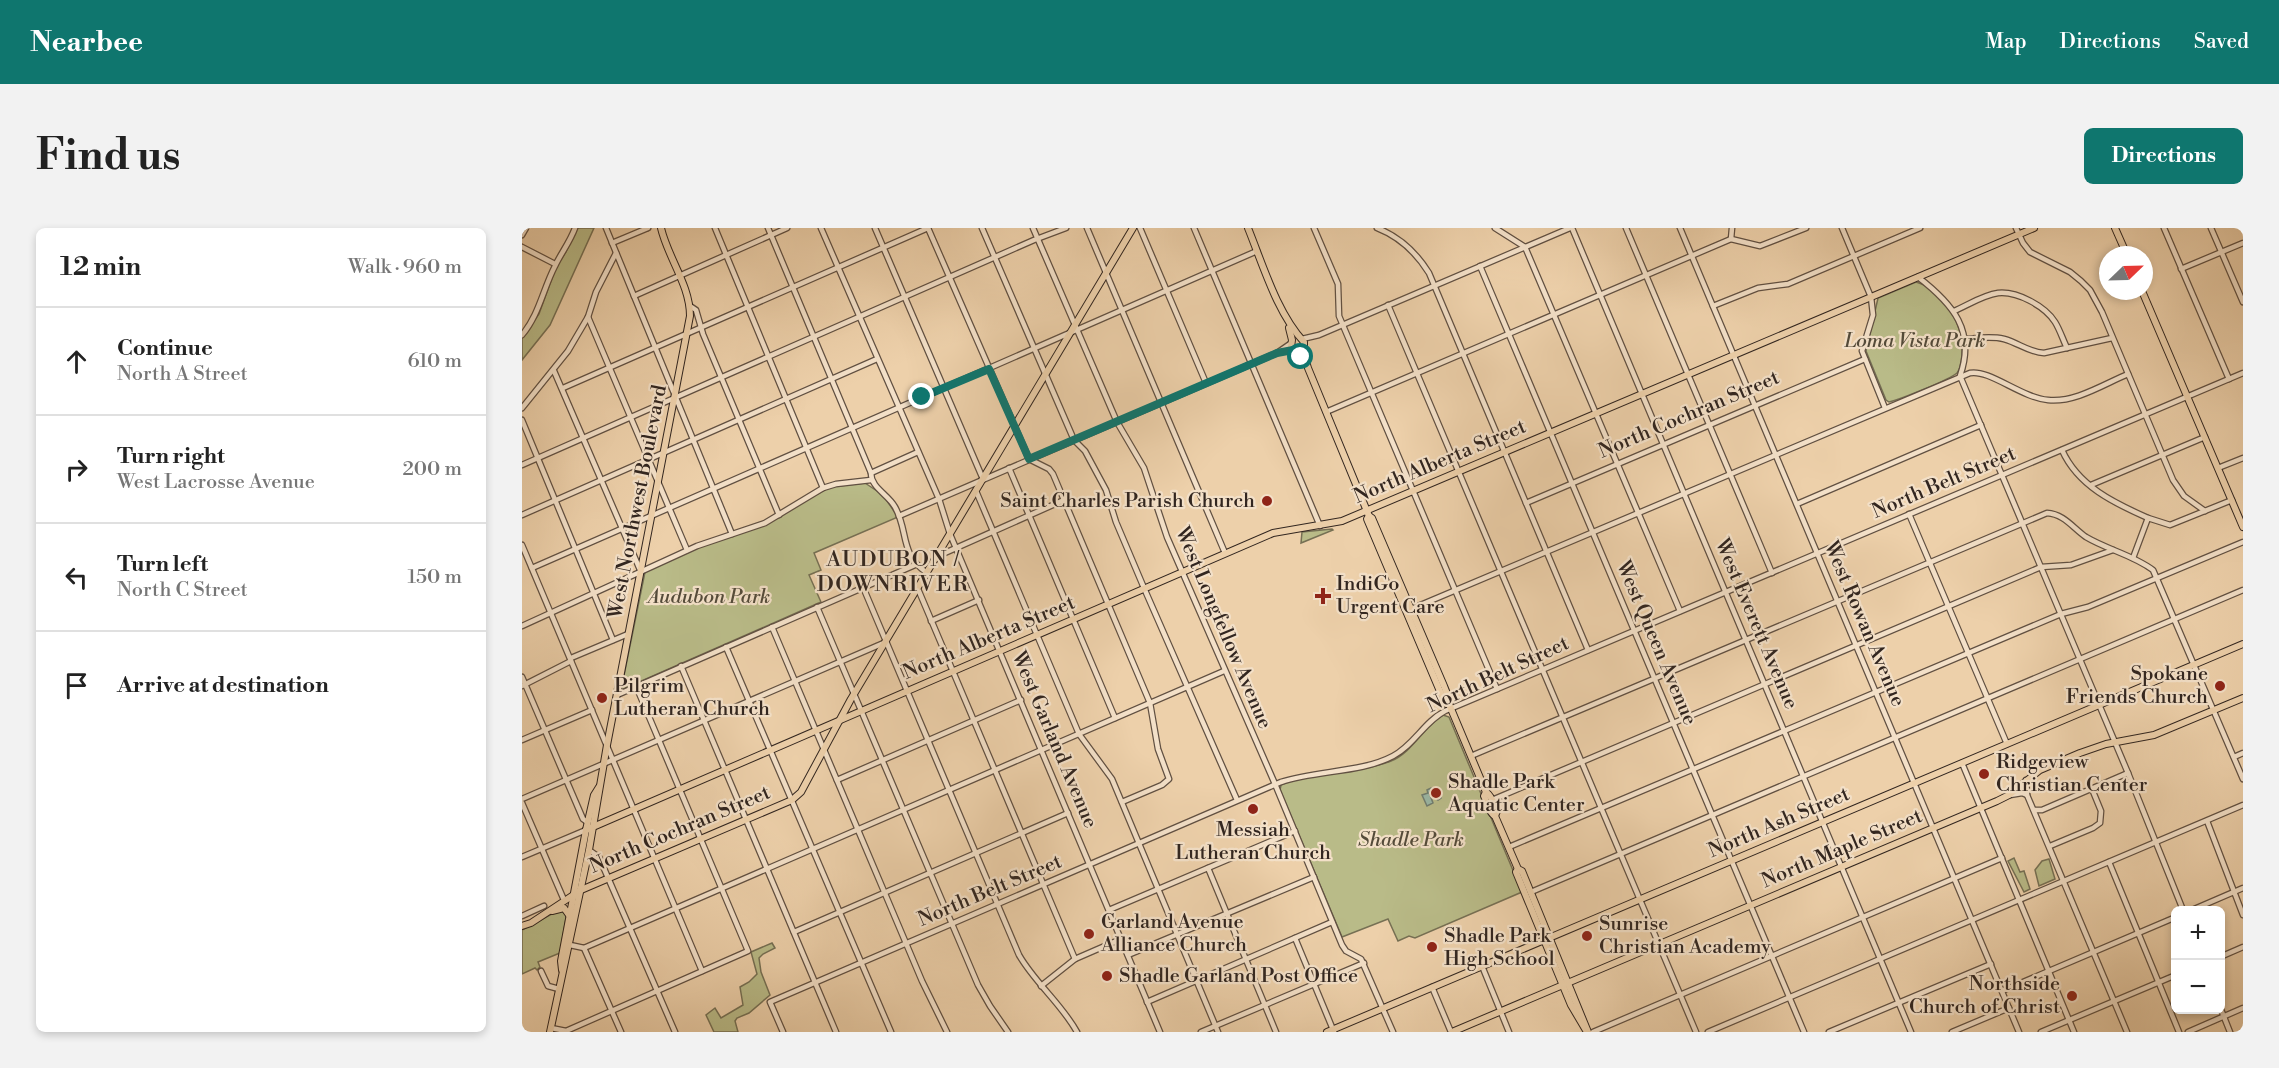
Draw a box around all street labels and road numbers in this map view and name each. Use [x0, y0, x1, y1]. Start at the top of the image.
street label: North Cochran Street [1595, 366, 1783, 464]
street label: West Northwest Boulevard [603, 382, 673, 622]
street label: North Alberta Street [1350, 414, 1530, 510]
street label: North Belt Street [1868, 441, 2020, 525]
street label: West Longfellow Avenue [1169, 522, 1277, 733]
street label: West Everett Avenue [1708, 534, 1803, 713]
street label: West Rowan Avenue [1817, 536, 1910, 711]
street label: West Queen Avenue [1610, 556, 1702, 729]
street label: North Alberta Street [899, 590, 1079, 686]
street label: North Belt Street [1423, 631, 1573, 719]
street label: West Garland Avenue [1005, 647, 1103, 832]
street label: North Cochran Street [586, 781, 774, 879]
street label: North Ash Street [1704, 782, 1854, 864]
street label: North Maple Street [1758, 804, 1926, 894]
street label: North Belt Street [914, 849, 1066, 933]

